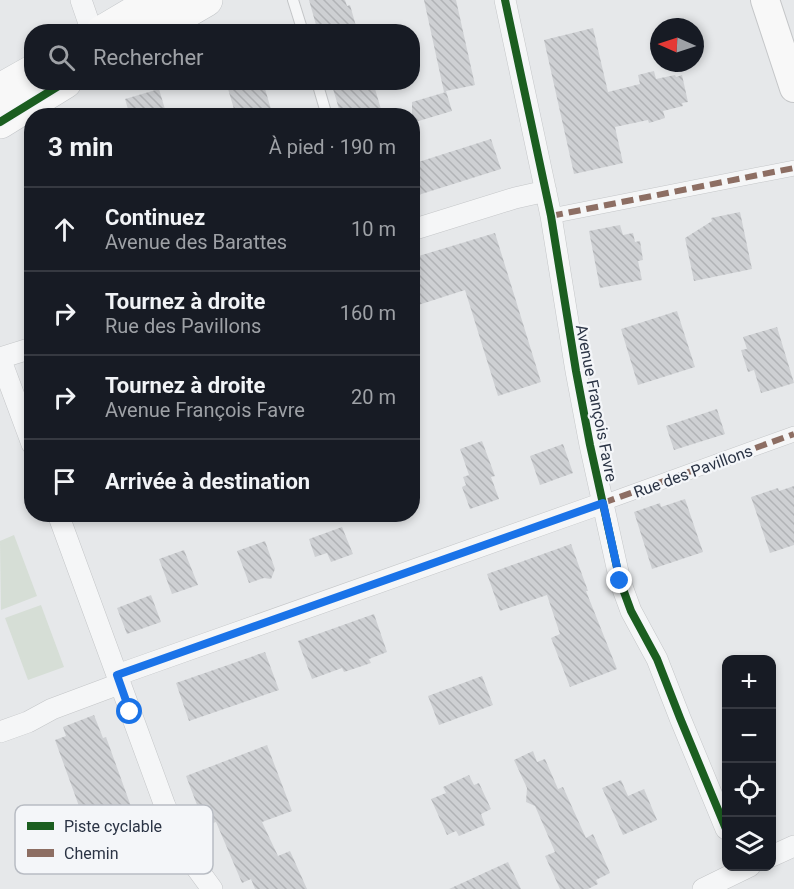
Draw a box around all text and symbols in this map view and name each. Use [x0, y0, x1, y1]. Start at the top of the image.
north arrow [650, 18, 704, 72]
search box [24, 24, 420, 90]
icon: search [45, 41, 78, 74]
text: Rechercher [93, 45, 204, 70]
text: 3 min [48, 132, 113, 162]
text: À pied · 190 m [269, 135, 396, 159]
text: Continuez [105, 205, 205, 230]
icon: ahead [48, 213, 81, 246]
text: 10 m [351, 217, 396, 241]
text: Avenue des Barattes [105, 230, 287, 254]
text: Tournez à droite [105, 289, 265, 314]
icon: right [48, 297, 81, 330]
text: 160 m [340, 301, 396, 325]
text: Rue des Pavillons [105, 314, 261, 338]
street label: Avenue François Favre [572, 323, 621, 483]
text: Tournez à droite [105, 373, 265, 398]
icon: right [48, 381, 81, 414]
text: 20 m [351, 385, 396, 409]
text: Avenue François Favre [105, 398, 305, 422]
street label: Rue des Pavillons [631, 441, 755, 502]
icon: arrive [48, 465, 81, 498]
text: Arrivée à destination [105, 469, 310, 494]
route end [606, 567, 632, 593]
map controls [722, 655, 776, 871]
button: + [722, 655, 776, 709]
route start [116, 698, 142, 724]
button: − [722, 709, 776, 763]
button: locate [722, 763, 776, 817]
legend [15, 805, 213, 874]
text: Piste cyclable [64, 817, 162, 836]
button: layers [722, 817, 776, 871]
text: Chemin [64, 844, 118, 863]

